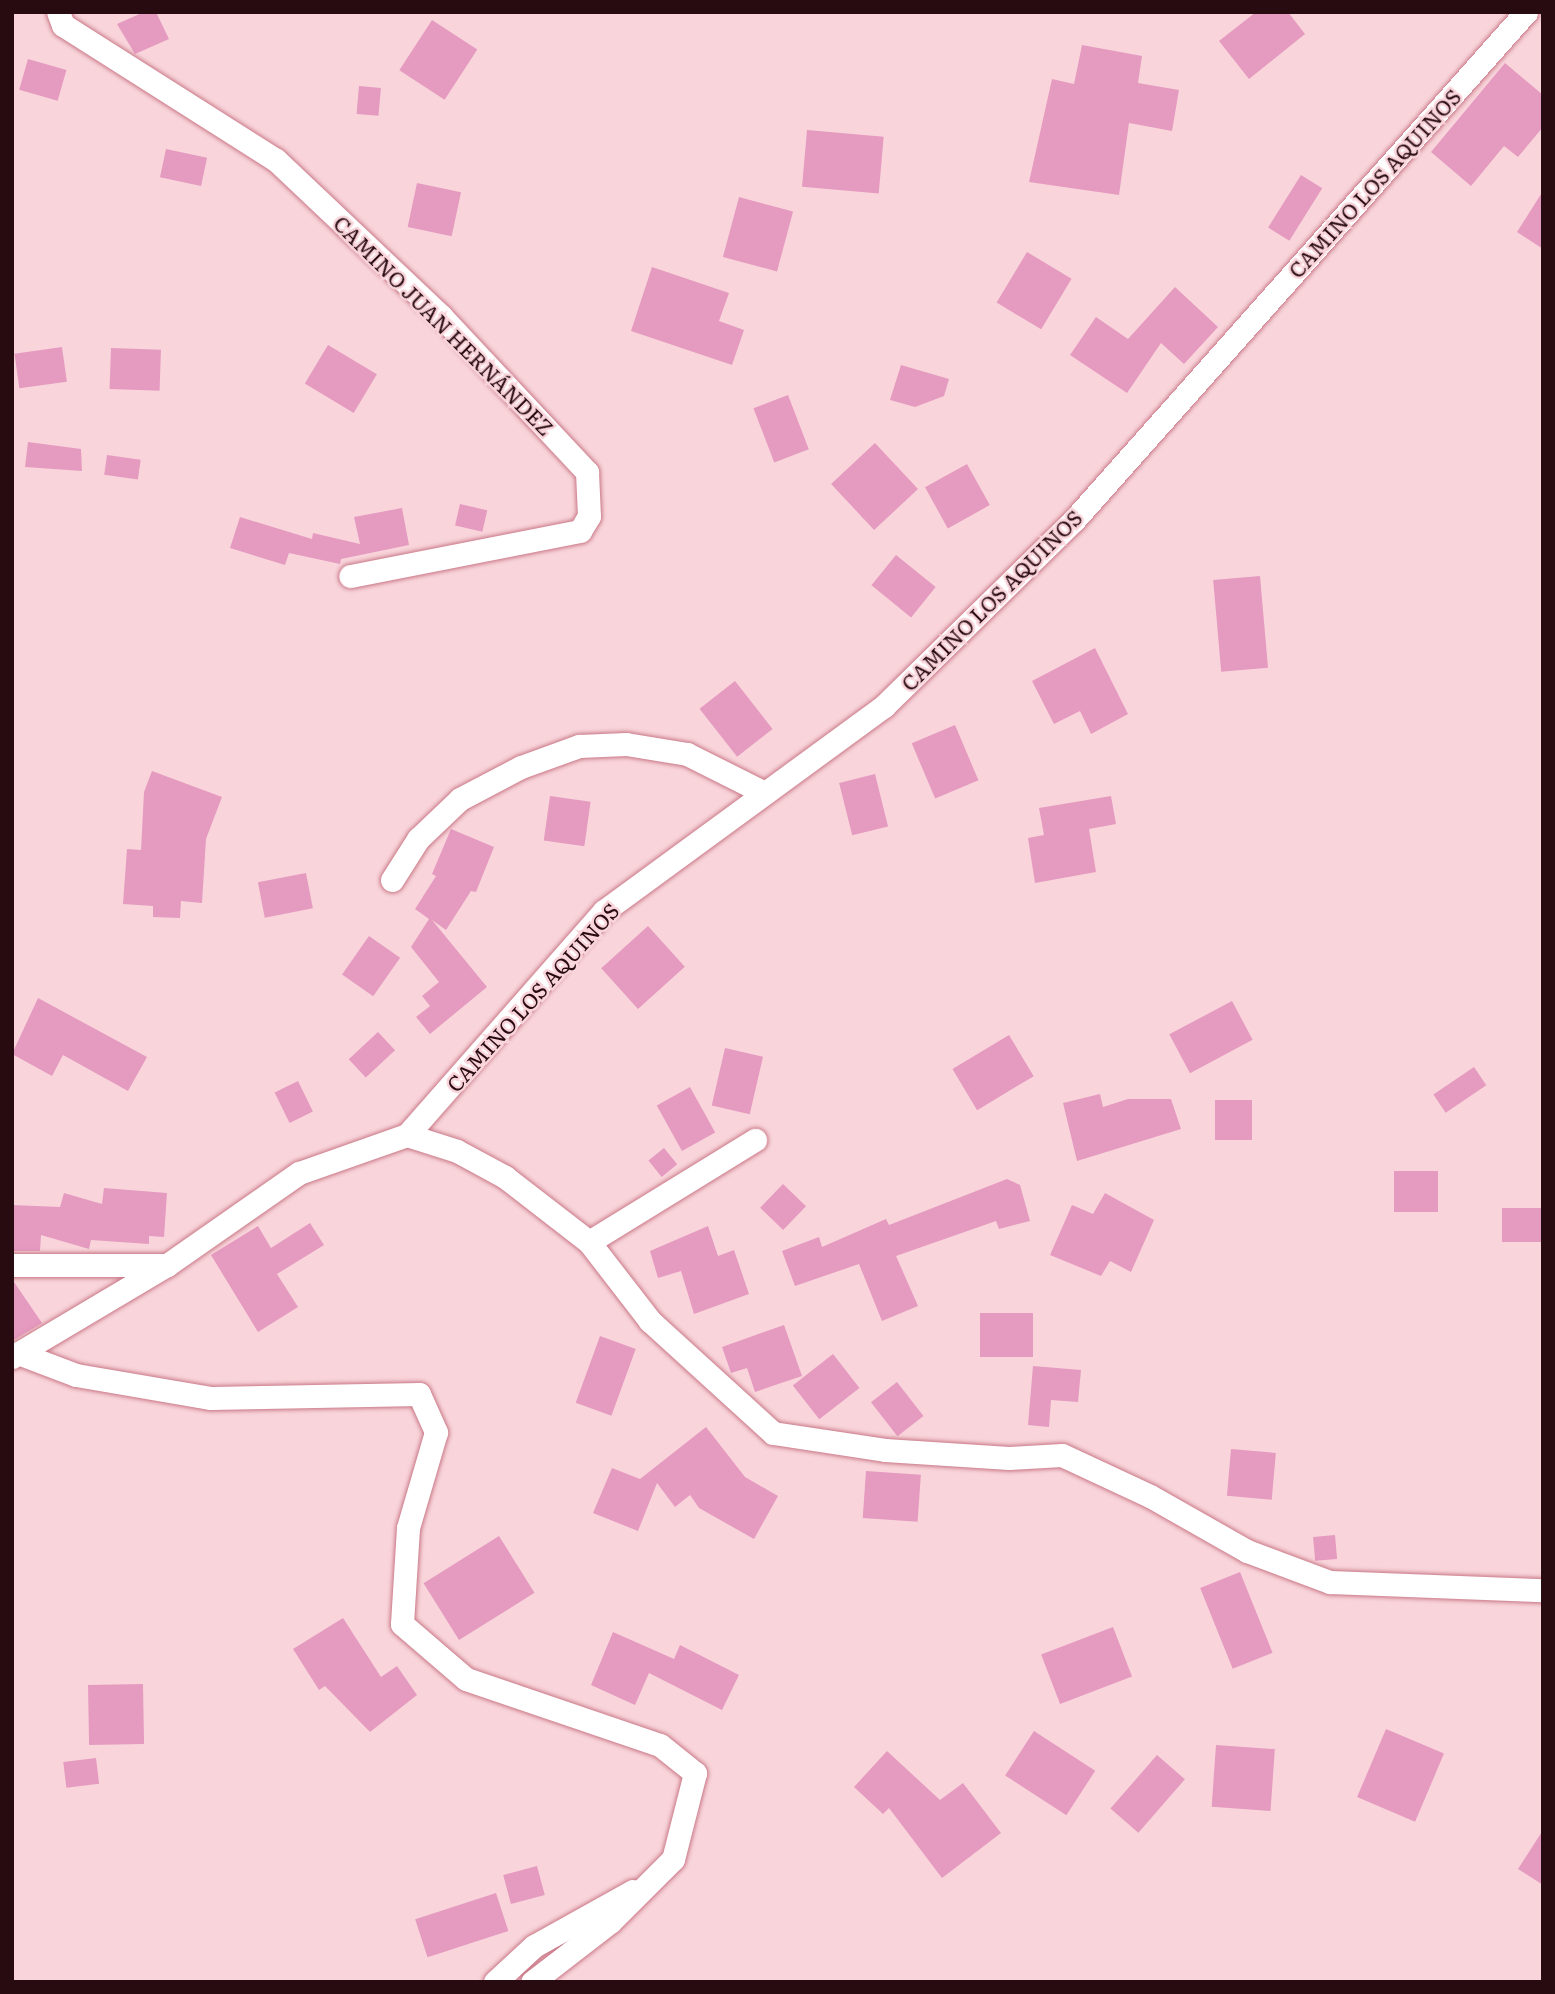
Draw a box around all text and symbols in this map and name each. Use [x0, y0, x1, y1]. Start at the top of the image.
street label: CAMINO LOS AQUINOS [1283, 84, 1465, 282]
street label: CAMINO JUAN HERNÁNDEZ [329, 210, 559, 440]
street label: CAMINO LOS AQUINOS [895, 504, 1087, 696]
street label: CAMINO LOS AQUINOS [441, 898, 623, 1096]

